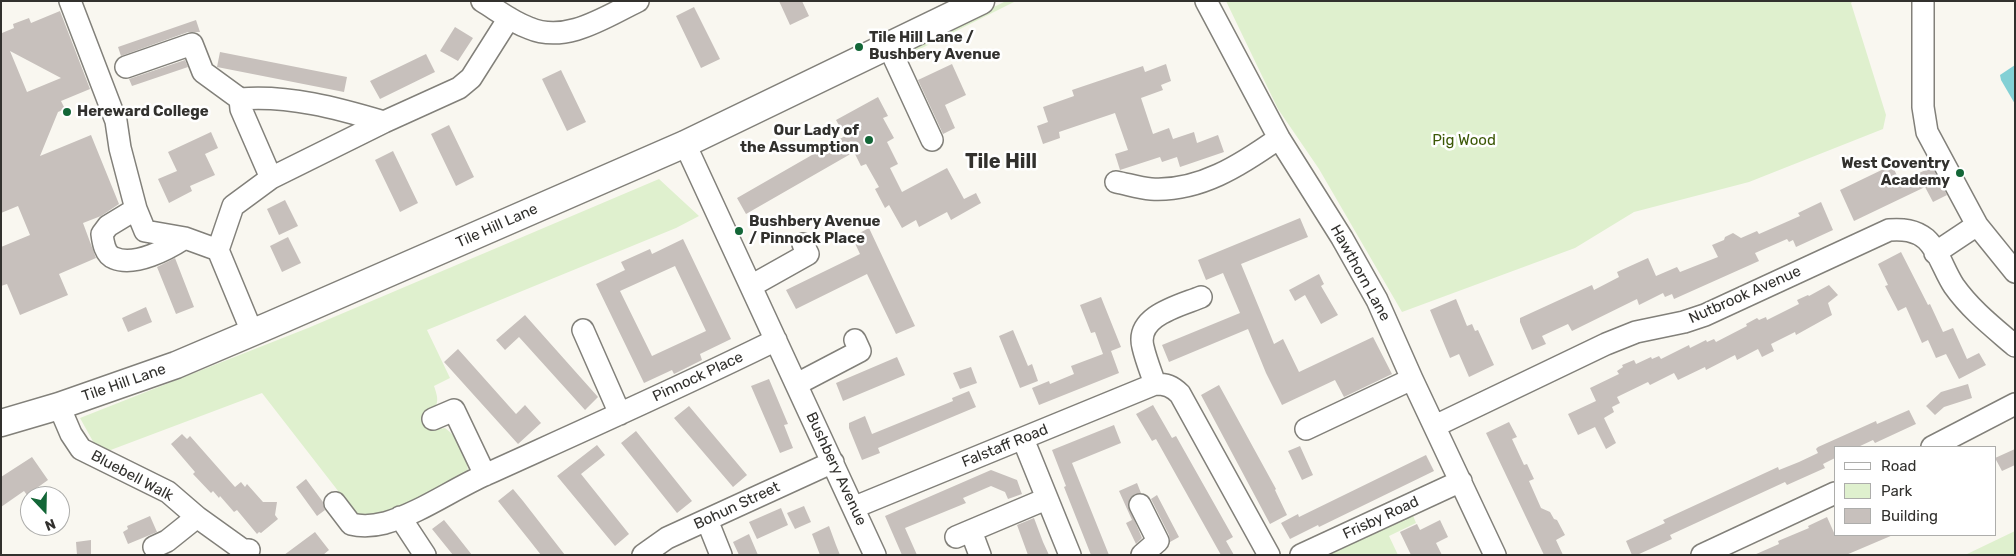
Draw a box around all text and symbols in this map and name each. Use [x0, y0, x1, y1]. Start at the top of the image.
place label: Tile Hill Lane / Bushbery Avenue [869, 29, 1000, 64]
marker: Tile Hill Lane / Bushbery Avenue [853, 41, 865, 53]
place label: Hereward College [77, 103, 209, 121]
marker: Hereward College [61, 106, 73, 118]
place label: Our Lady of the Assumption [740, 122, 859, 157]
park label: Pig Wood [1432, 132, 1496, 150]
marker: Our Lady of the Assumption [863, 134, 875, 146]
district label: Tile Hill [965, 150, 1037, 174]
place label: West Coventry Academy [1841, 155, 1950, 190]
marker: West Coventry Academy [1954, 167, 1966, 179]
street label: Tile Hill Lane [453, 200, 541, 252]
place label: Bushbery Avenue / Pinnock Place [749, 213, 880, 248]
street label: Hawthorn Lane [1326, 222, 1394, 324]
marker: Bushbery Avenue / Pinnock Place [733, 225, 745, 237]
street label: Nutbrook Avenue [1686, 262, 1804, 328]
street label: Pinnock Place [650, 348, 746, 406]
street label: Tile Hill Lane [80, 360, 168, 406]
street label: Bushbery Avenue [802, 409, 870, 529]
street label: Falstaff Road [959, 421, 1051, 471]
legend [1834, 446, 1996, 536]
street label: Bluebell Walk [88, 447, 176, 505]
text: Road [1881, 457, 1917, 475]
street label: Bohun Street [691, 478, 783, 534]
text: Park [1881, 482, 1912, 500]
north arrow [20, 486, 70, 536]
street label: Frisby Road [1340, 493, 1422, 543]
text: Building [1881, 507, 1938, 525]
text: N [42, 515, 58, 534]

